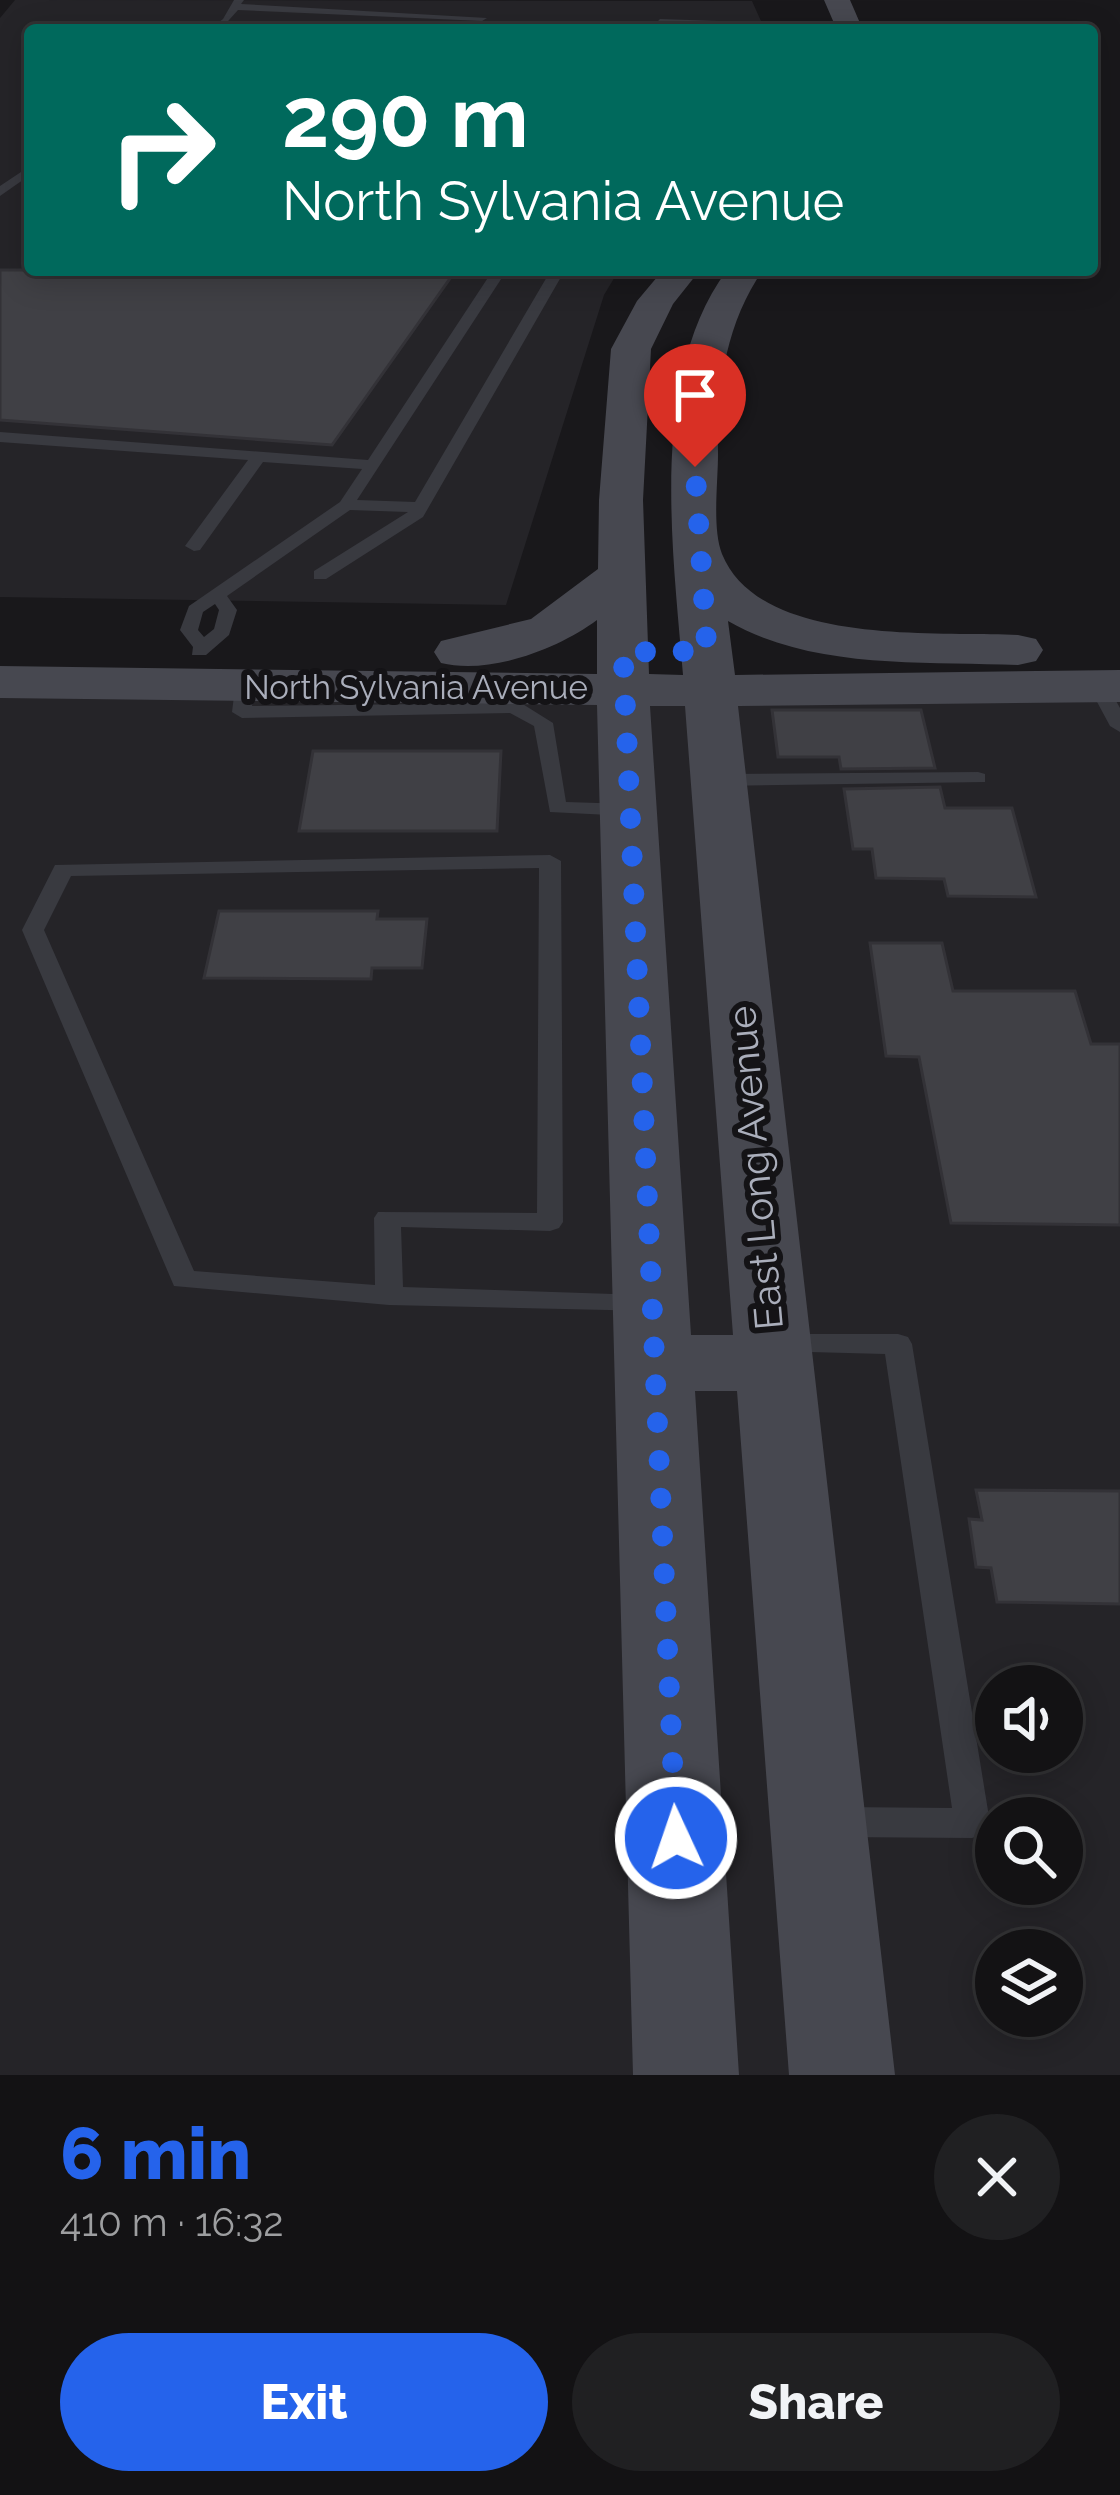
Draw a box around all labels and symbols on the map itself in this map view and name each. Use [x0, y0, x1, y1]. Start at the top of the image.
pin [644, 344, 746, 467]
street label: North Sylvania Avenue [244, 668, 588, 707]
street label: East Long Avenue [718, 1004, 792, 1332]
position arrow [613, 1775, 739, 1901]

